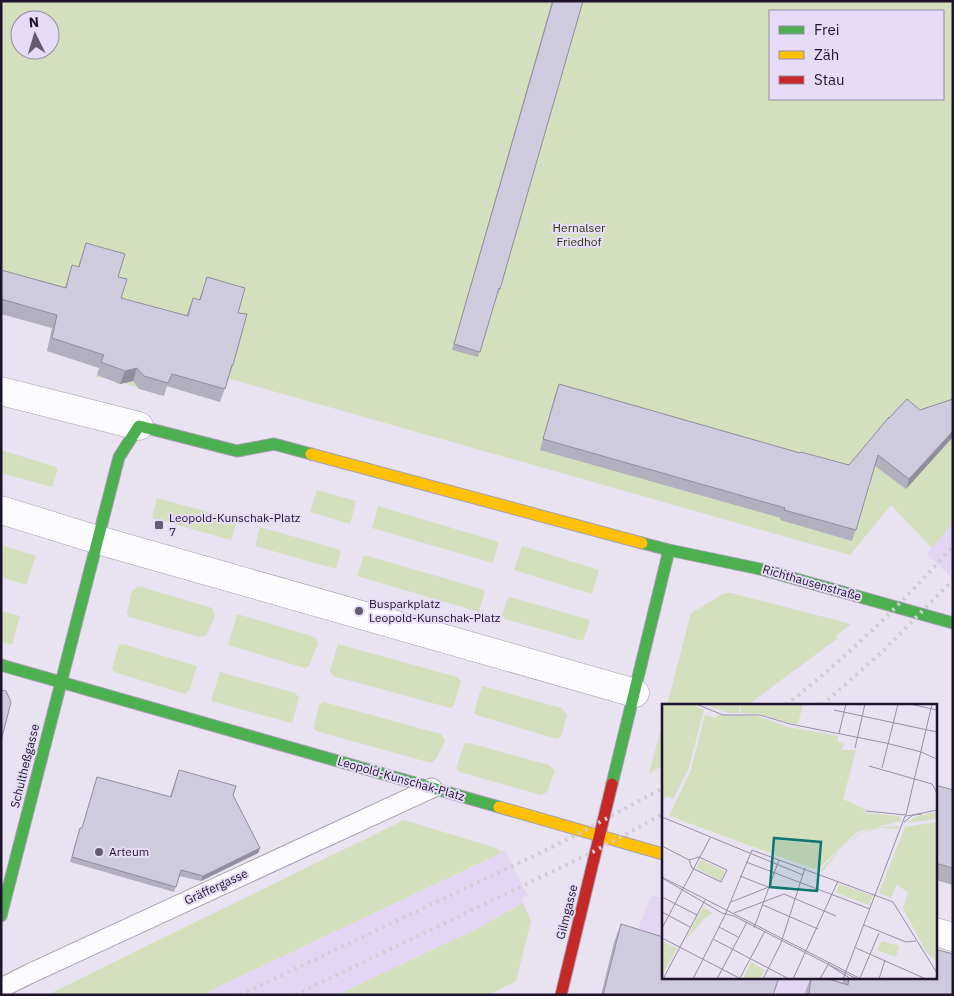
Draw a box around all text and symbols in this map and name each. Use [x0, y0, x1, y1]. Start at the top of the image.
north arrow [10, 10, 60, 60]
legend [769, 10, 944, 100]
text: N [28, 13, 40, 31]
text: Frei [814, 20, 840, 39]
text: Zäh [814, 45, 839, 64]
text: Stau [814, 70, 845, 89]
park label: Hernalser Friedhof [553, 220, 606, 249]
place label: Leopold-Kunschak-Platz 7 [169, 510, 301, 539]
marker: Leopold-Kunschak-Platz 7 [153, 519, 165, 531]
street label: Richthausenstraße [761, 561, 864, 604]
place label: Busparkplatz Leopold-Kunschak-Platz [369, 596, 501, 625]
marker: Busparkplatz Leopold-Kunschak-Platz [353, 605, 365, 617]
inset map [662, 704, 936, 978]
street label: Schultheßgasse [7, 722, 42, 809]
street label: Leopold-Kunschak-Platz [336, 753, 467, 804]
place label: Arteum [109, 844, 149, 859]
marker: Arteum [93, 846, 105, 858]
street label: Gräffergasse [182, 865, 250, 908]
street label: Gilmgasse [552, 883, 581, 941]

